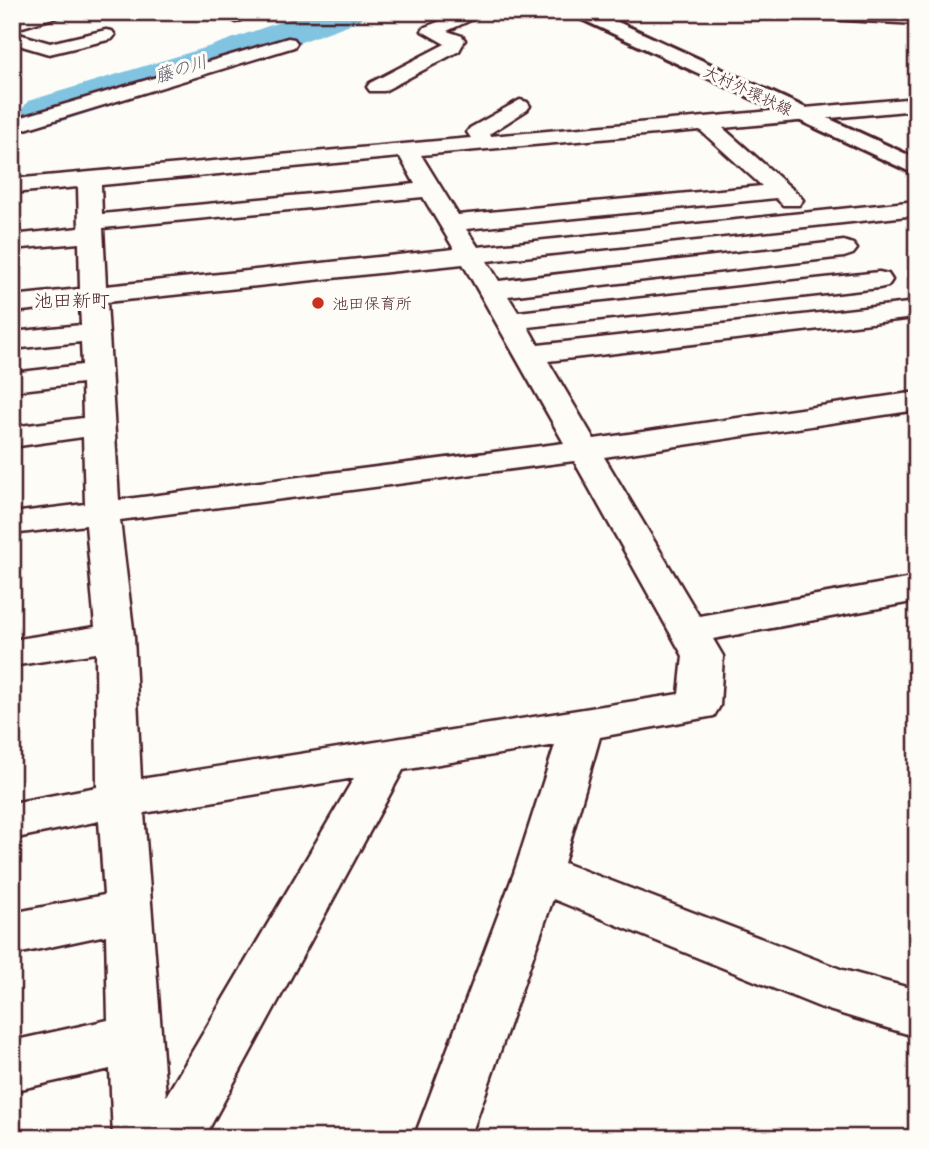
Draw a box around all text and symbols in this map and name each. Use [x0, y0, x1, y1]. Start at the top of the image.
water label: 藤の川 [152, 51, 210, 88]
street label: 大村外環状線 [700, 62, 795, 120]
district label: 池田新町 [34, 289, 110, 313]
place label: 池田保育所 [332, 294, 412, 314]
marker: 池田保育所 [310, 295, 326, 311]

